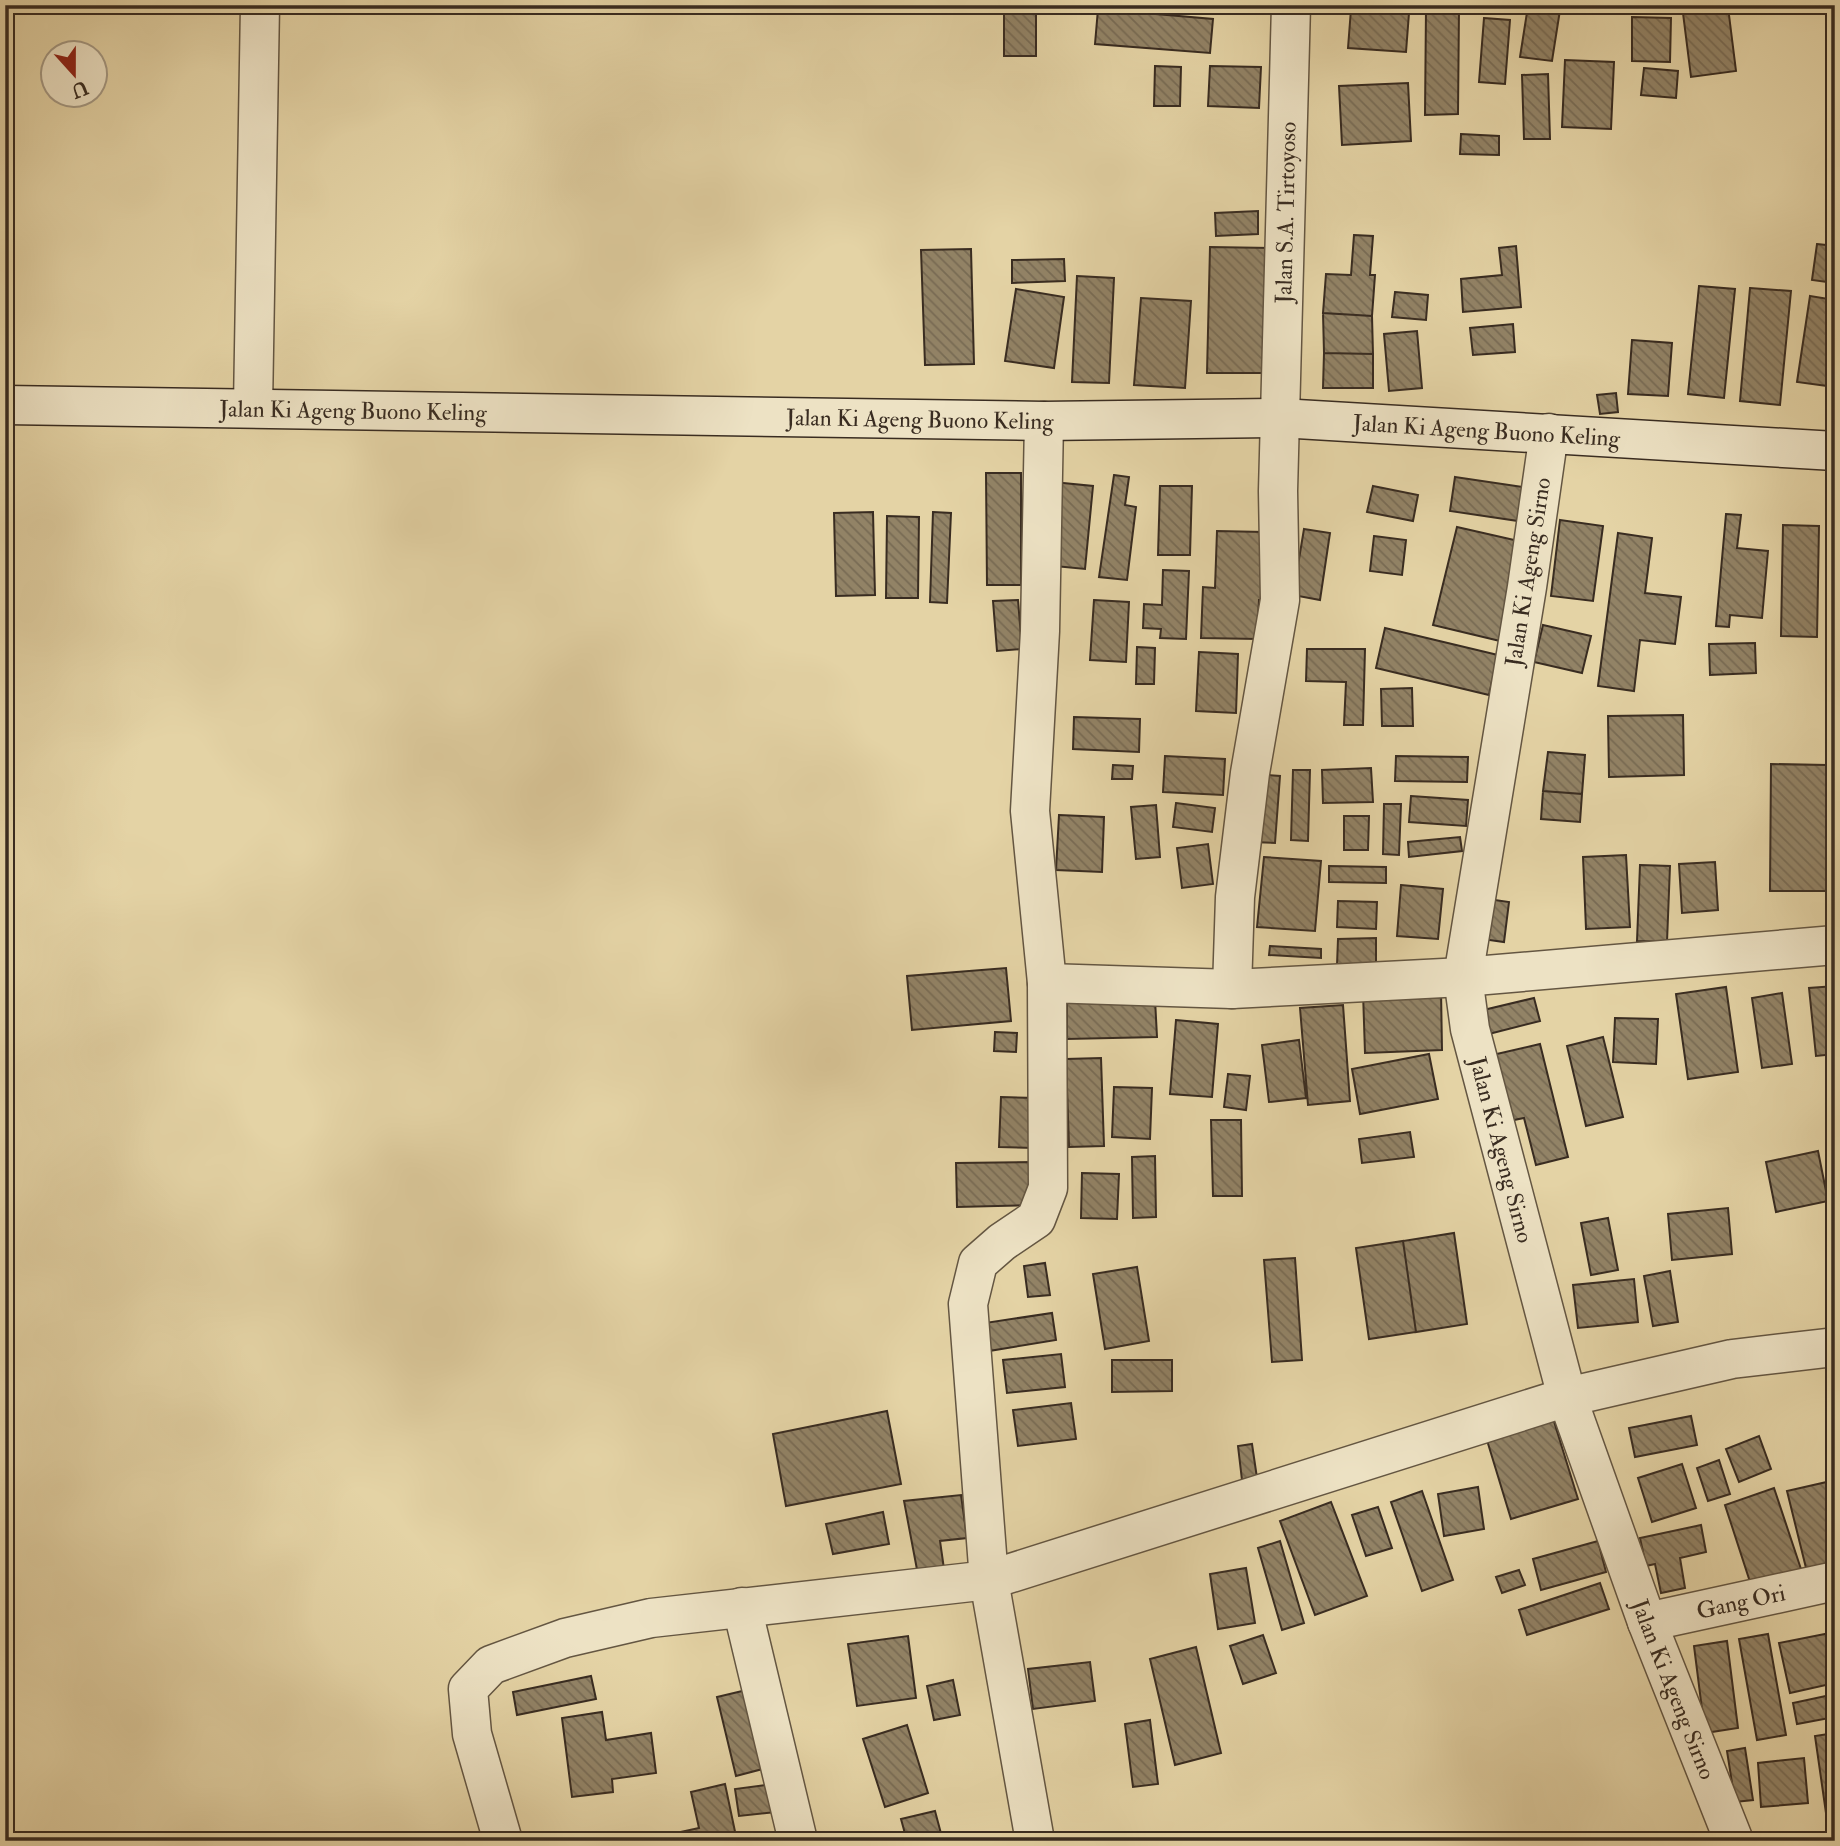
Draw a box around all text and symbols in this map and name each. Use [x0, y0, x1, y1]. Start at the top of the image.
north arrow [38, 38, 108, 108]
text: U [68, 75, 91, 103]
street label: Jalan S.A. Tirtoyoso [1268, 121, 1302, 305]
street label: Jalan Ki Ageng Buono Keling [218, 394, 488, 427]
street label: Jalan Ki Ageng Buono Keling [785, 403, 1054, 436]
street label: Jalan Ki Ageng Buono Keling [1351, 408, 1621, 453]
street label: Jalan Ki Ageng Sirno [1499, 475, 1557, 670]
street label: Jalan Ki Ageng Sirno [1463, 1052, 1540, 1246]
street label: Gang Ori [1694, 1578, 1788, 1625]
street label: Jalan Ki Ageng Sirno [1625, 1594, 1723, 1784]

